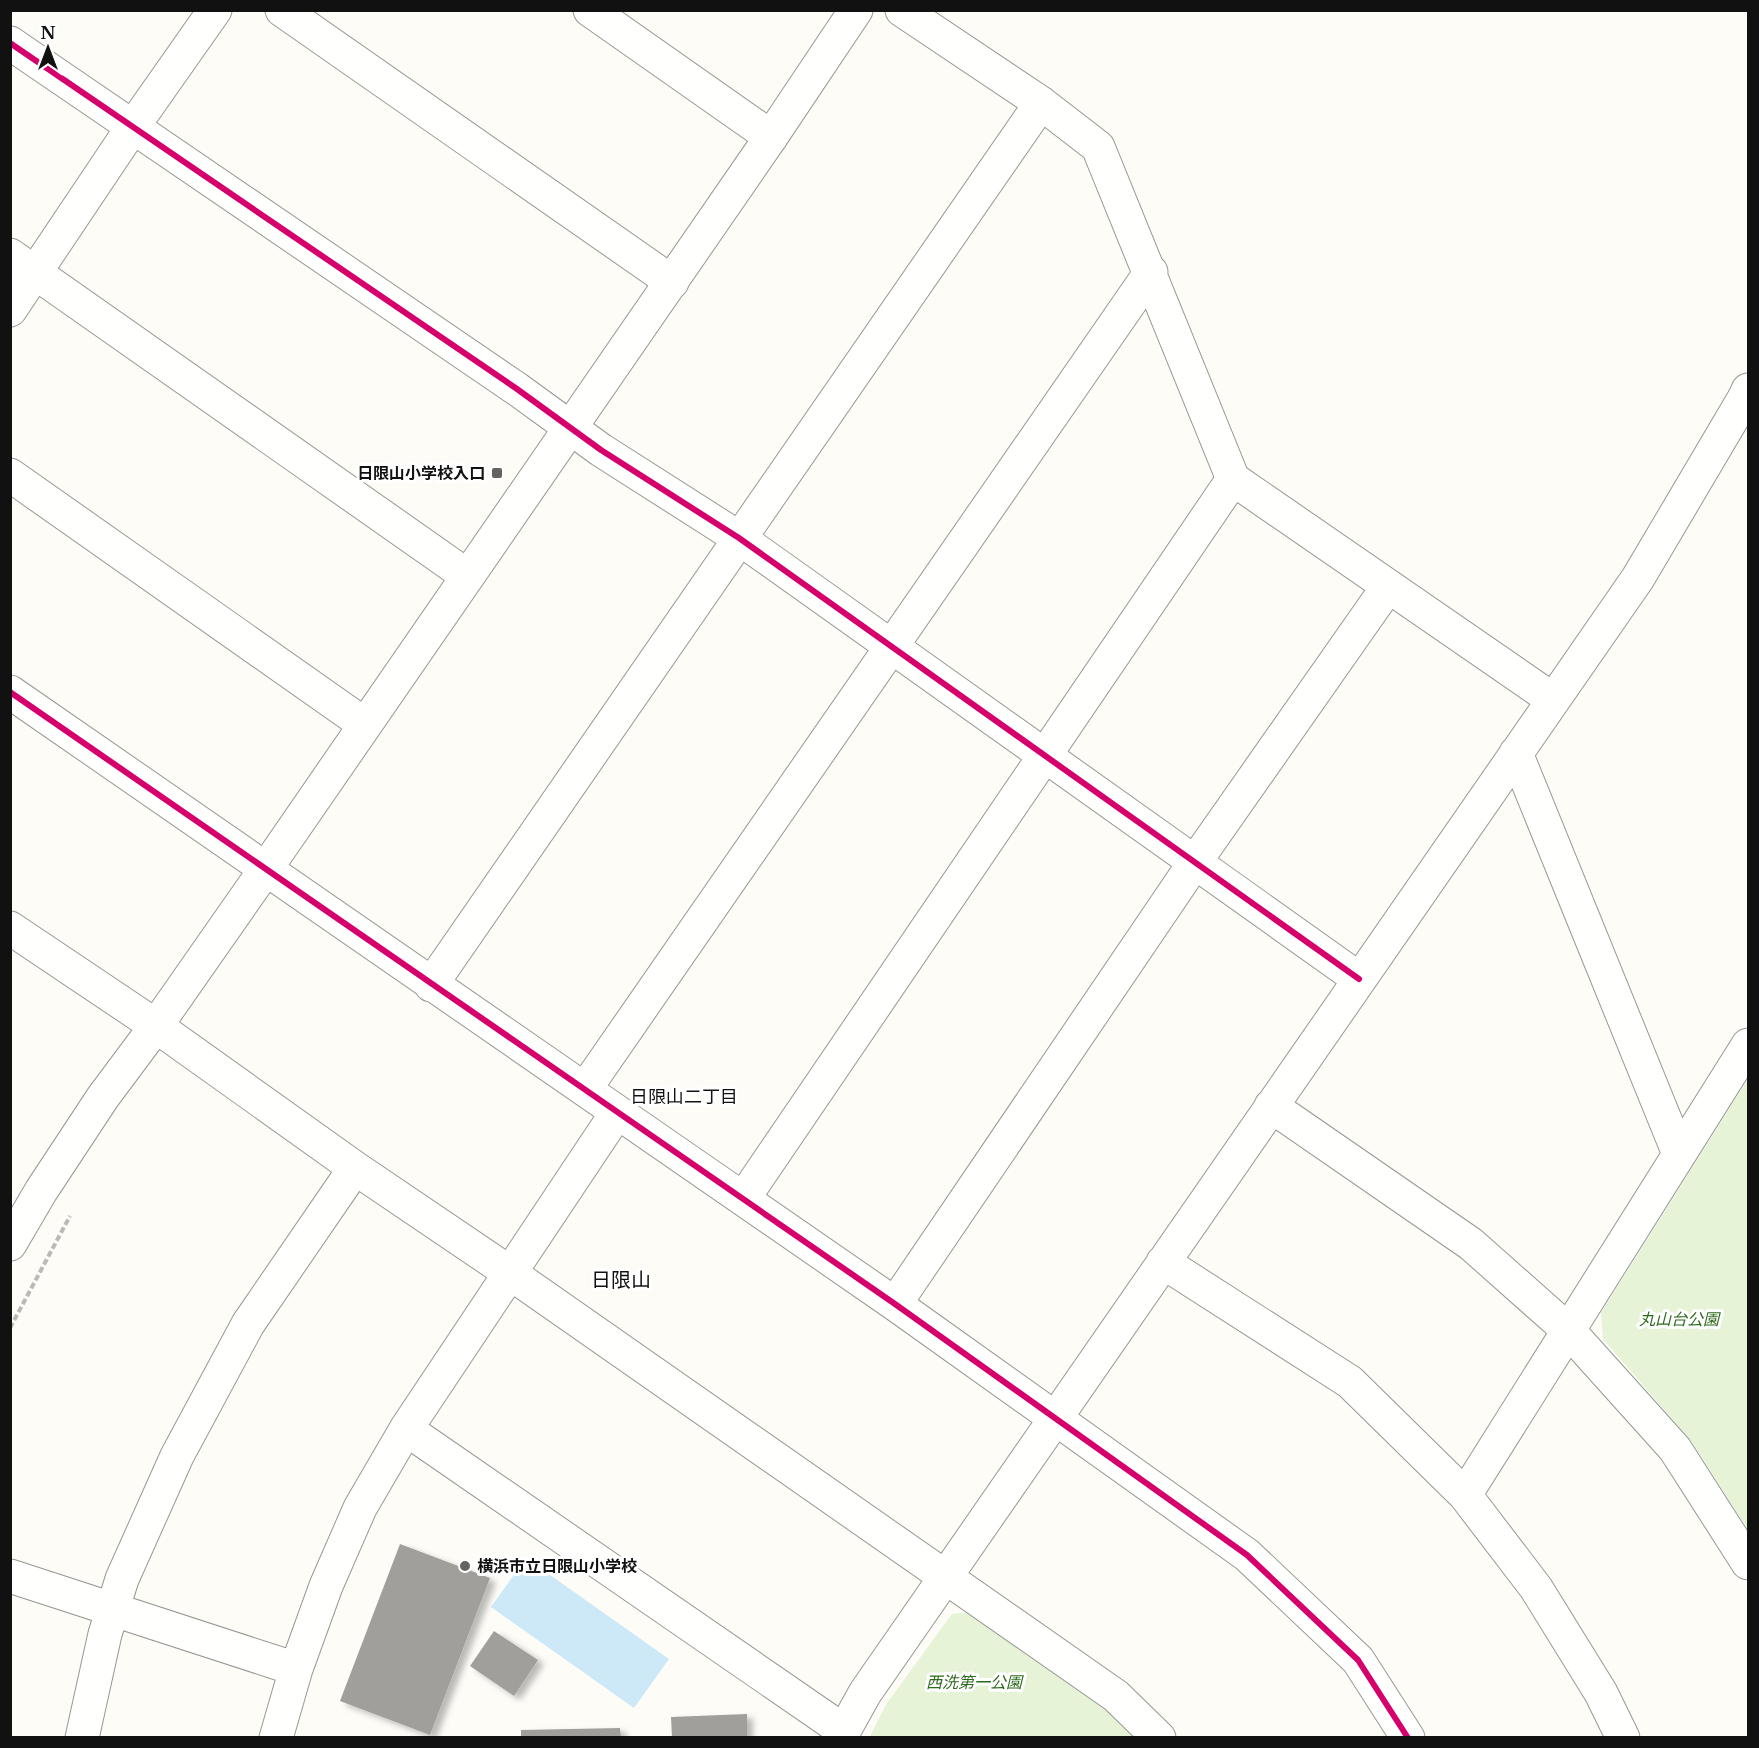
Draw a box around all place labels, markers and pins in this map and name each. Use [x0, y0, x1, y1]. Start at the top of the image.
place label: 日限山小学校入口 [357, 463, 485, 483]
marker: 日限山小学校入口 [490, 466, 504, 480]
place label: 横浜市立日限山小学校 [477, 1556, 637, 1576]
marker: 横浜市立日限山小学校 [458, 1559, 472, 1573]

